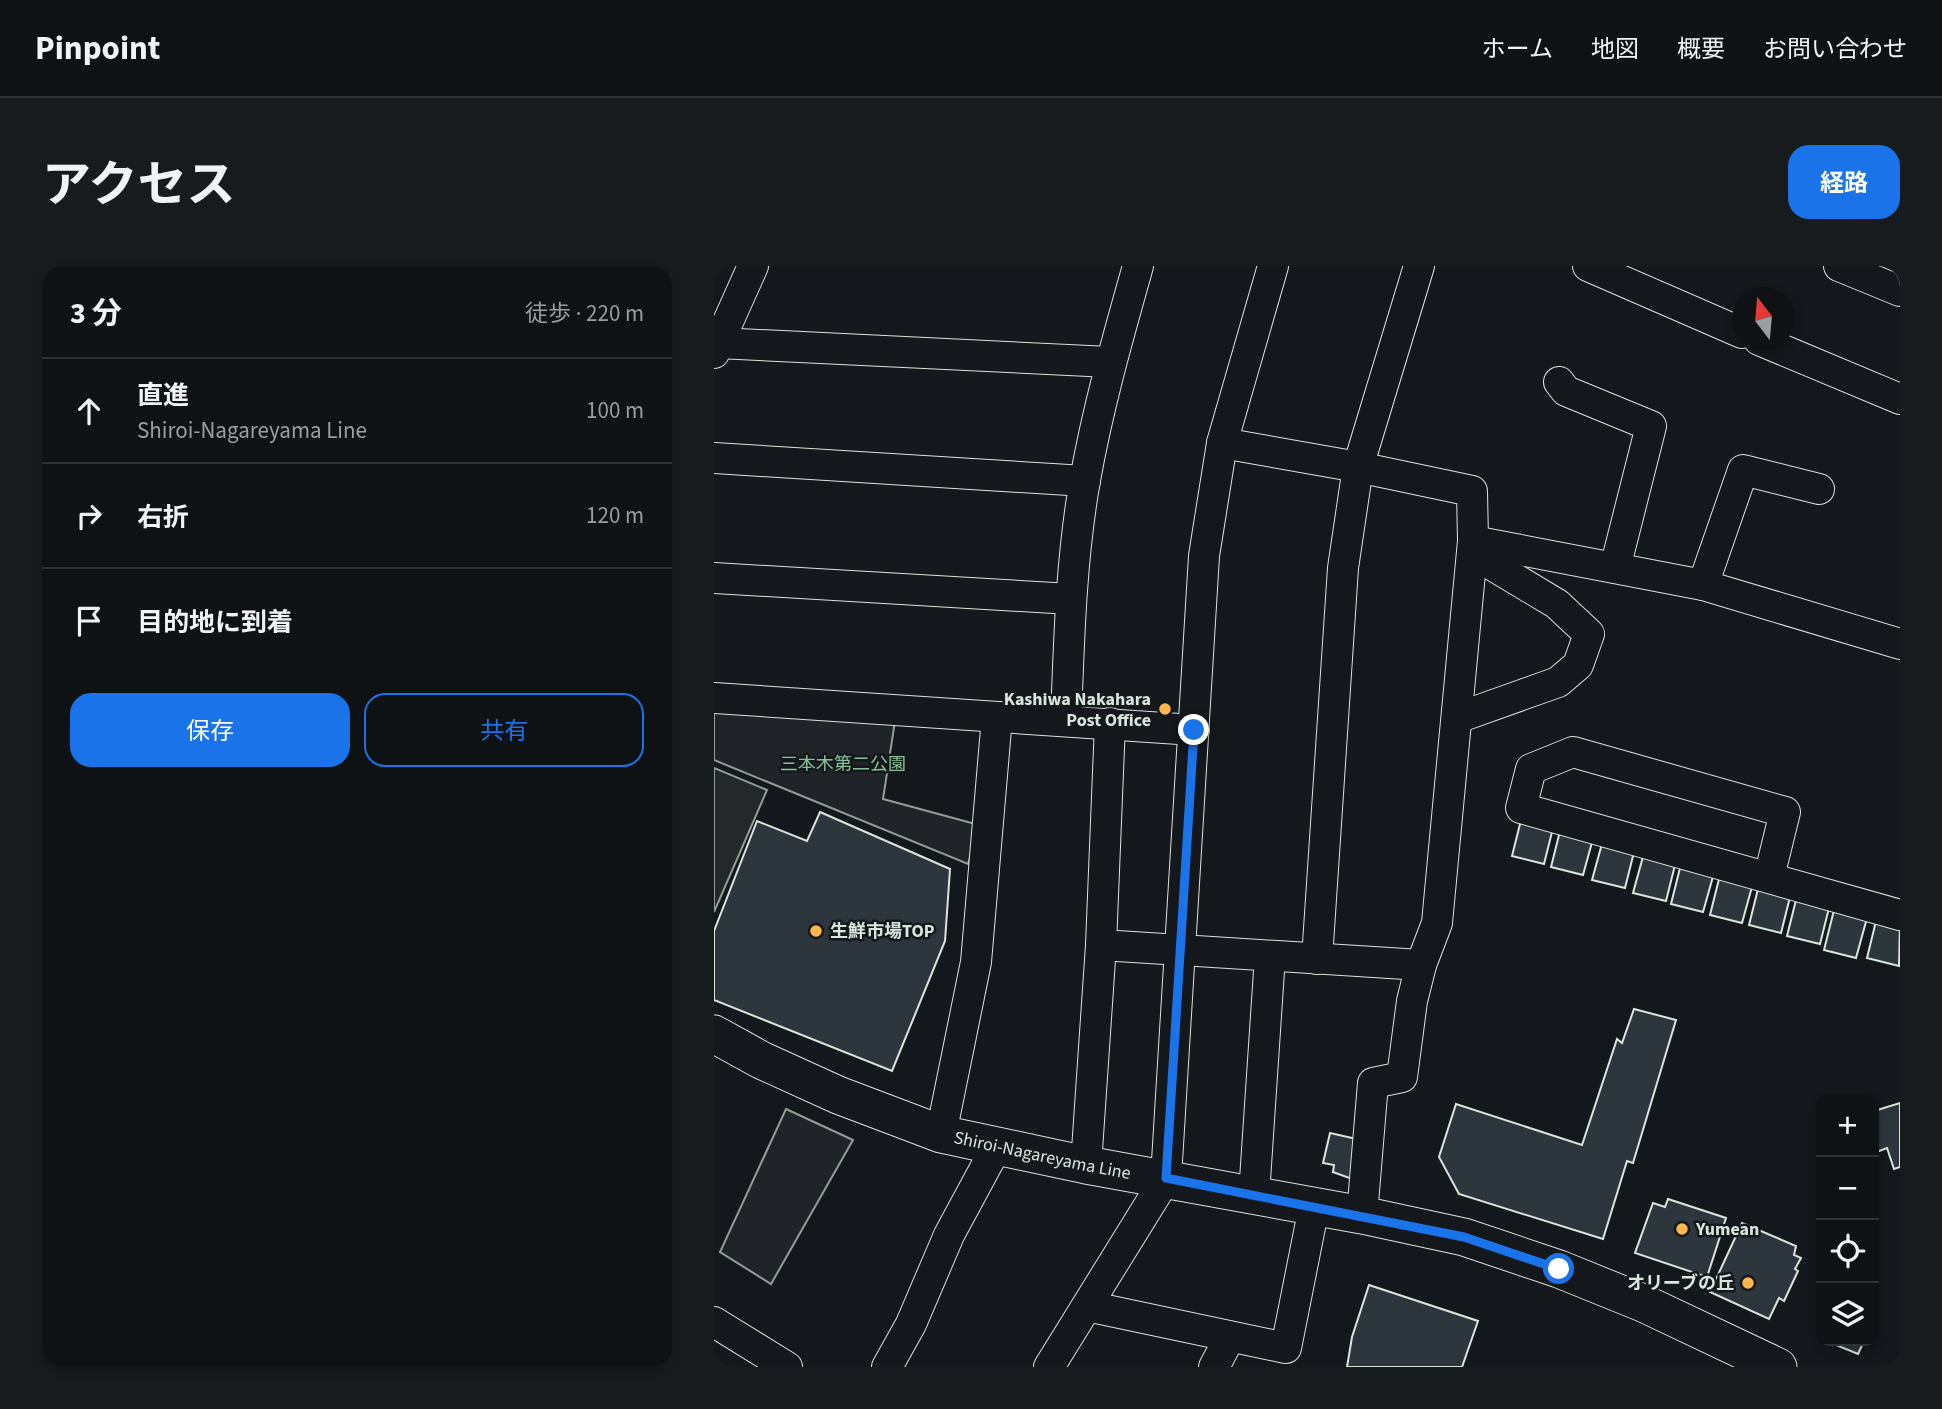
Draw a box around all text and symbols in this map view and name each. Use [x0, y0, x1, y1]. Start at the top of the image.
text: Pinpoint [35, 25, 161, 72]
text: ホーム [1482, 32, 1553, 67]
text: 地図 [1591, 32, 1639, 67]
text: 概要 [1677, 32, 1725, 67]
text: お問い合わせ [1763, 32, 1907, 67]
button: 経路 [1788, 145, 1900, 219]
text: アクセス [42, 151, 236, 221]
north arrow [1732, 287, 1795, 350]
text: 3 分 [70, 292, 122, 335]
text: 徒歩 · 220 m [525, 297, 644, 330]
text: 直進 [137, 377, 189, 414]
icon: ahead [70, 392, 108, 430]
text: 100 m [586, 394, 644, 427]
text: Shiroi-Nagareyama Line [137, 414, 367, 447]
icon: right [70, 497, 108, 535]
text: 右折 [137, 499, 189, 536]
text: 120 m [586, 499, 644, 532]
icon: arrive [70, 602, 108, 640]
text: 目的地に到着 [137, 604, 293, 641]
place label: Kashiwa Nakahara Post Office [1004, 687, 1151, 733]
button: 保存 [70, 693, 350, 767]
button: 共有 [364, 693, 644, 767]
marker: Kashiwa Nakahara Post Office [1157, 701, 1173, 717]
route end [1178, 714, 1209, 745]
park label: 三本木第二公園 [780, 752, 906, 777]
place label: 生鮮市場TOP [830, 919, 935, 944]
marker: 生鮮市場TOP [808, 923, 824, 939]
map controls [1816, 1094, 1879, 1346]
button: + [1816, 1094, 1879, 1157]
street label: Shiroi-Nagareyama Line [951, 1125, 1133, 1186]
button: − [1816, 1157, 1879, 1220]
place label: Yumean [1695, 1217, 1759, 1242]
button: locate [1816, 1220, 1879, 1283]
marker: Yumean [1674, 1221, 1690, 1237]
route start [1543, 1253, 1574, 1284]
place label: オリーブの丘 [1627, 1271, 1734, 1296]
marker: オリーブの丘 [1740, 1275, 1756, 1291]
button: layers [1816, 1283, 1879, 1346]

